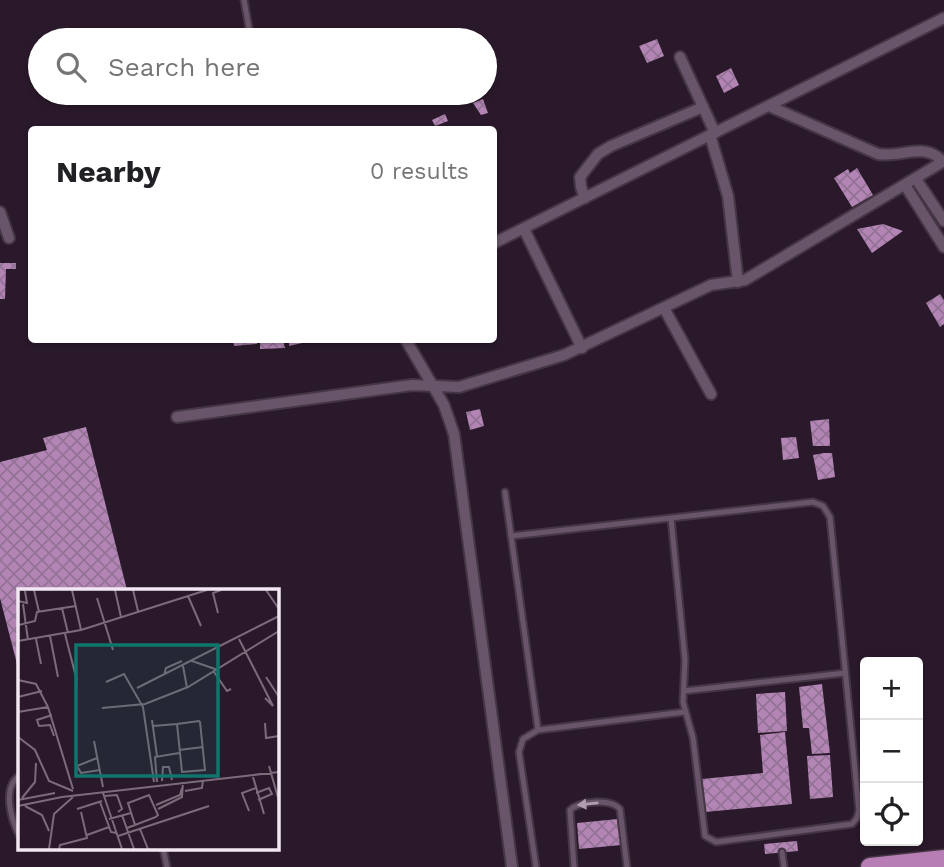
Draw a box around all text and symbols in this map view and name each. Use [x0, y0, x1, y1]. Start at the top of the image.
search box [28, 28, 497, 105]
icon: search [52, 48, 90, 86]
text: Search here [108, 52, 260, 82]
text: Nearby [56, 154, 161, 189]
text: 0 results [370, 158, 469, 185]
inset map [18, 589, 278, 850]
map controls [860, 657, 923, 846]
button: + [860, 657, 923, 720]
button: − [860, 720, 923, 783]
button: locate [860, 783, 923, 846]
one-way arrow [577, 799, 599, 810]

